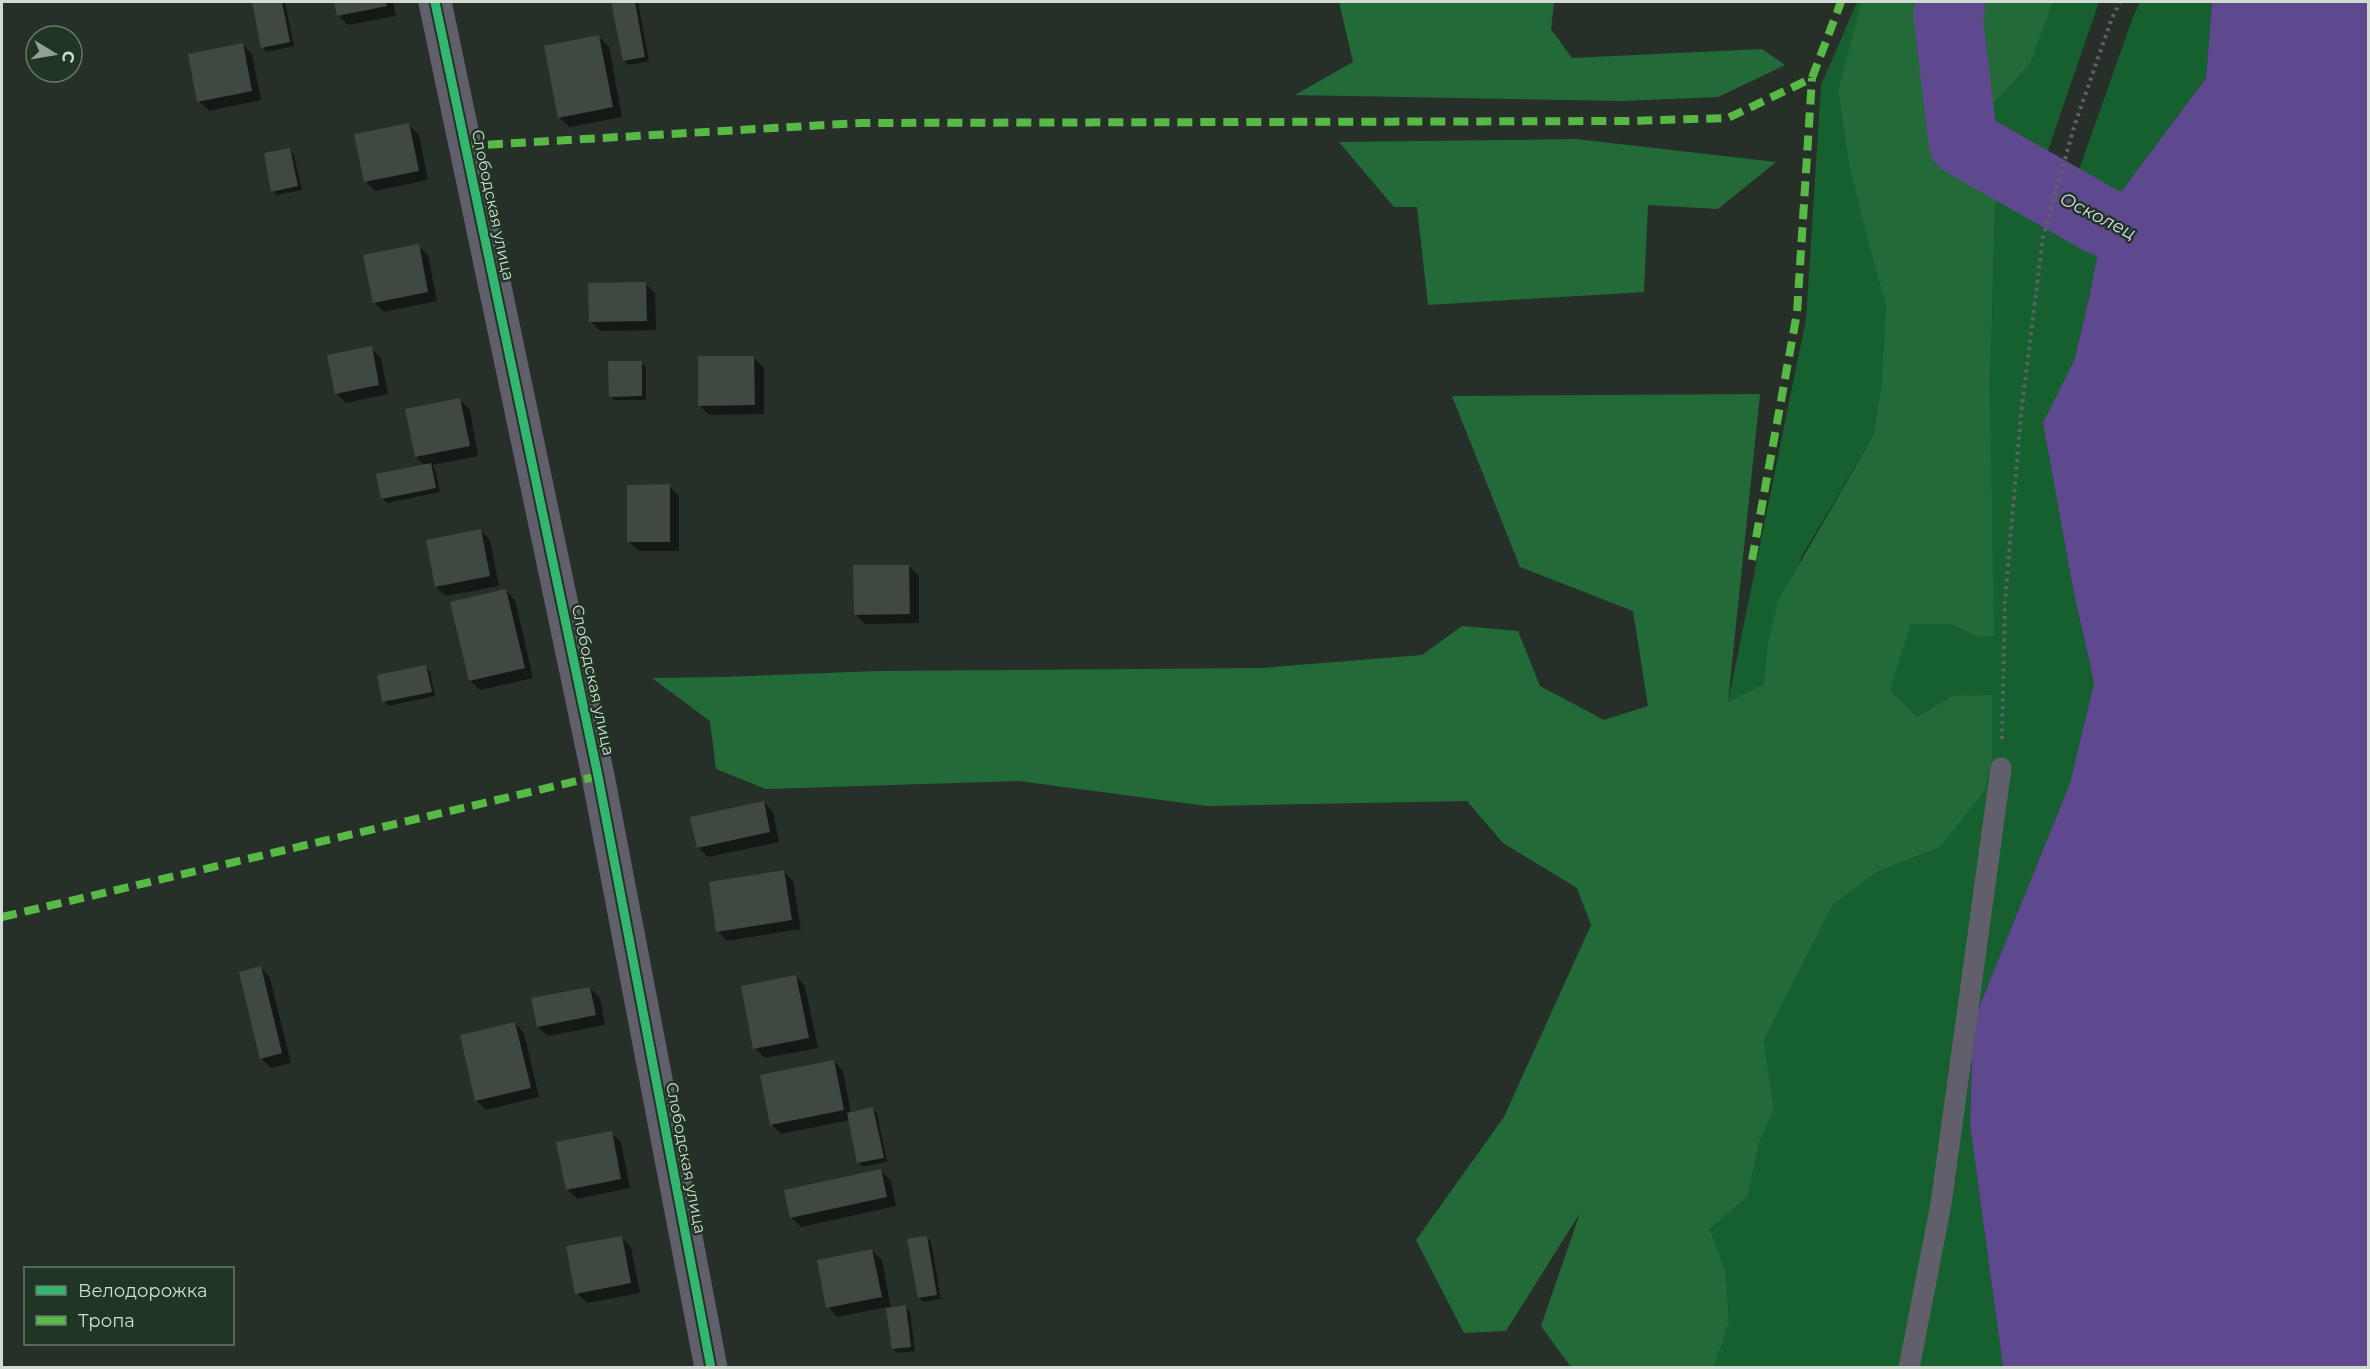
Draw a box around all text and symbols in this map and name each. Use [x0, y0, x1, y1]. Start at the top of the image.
north arrow [24, 24, 84, 84]
text: С [58, 49, 79, 65]
street label: Слободская улица [468, 128, 518, 282]
water label: Осколец [2056, 188, 2140, 244]
street label: Слободская улица [568, 603, 618, 757]
street label: Слободская улица [662, 1081, 710, 1235]
legend [24, 1267, 234, 1345]
text: Велодорожка [78, 1280, 207, 1302]
text: Тропа [78, 1310, 135, 1332]

